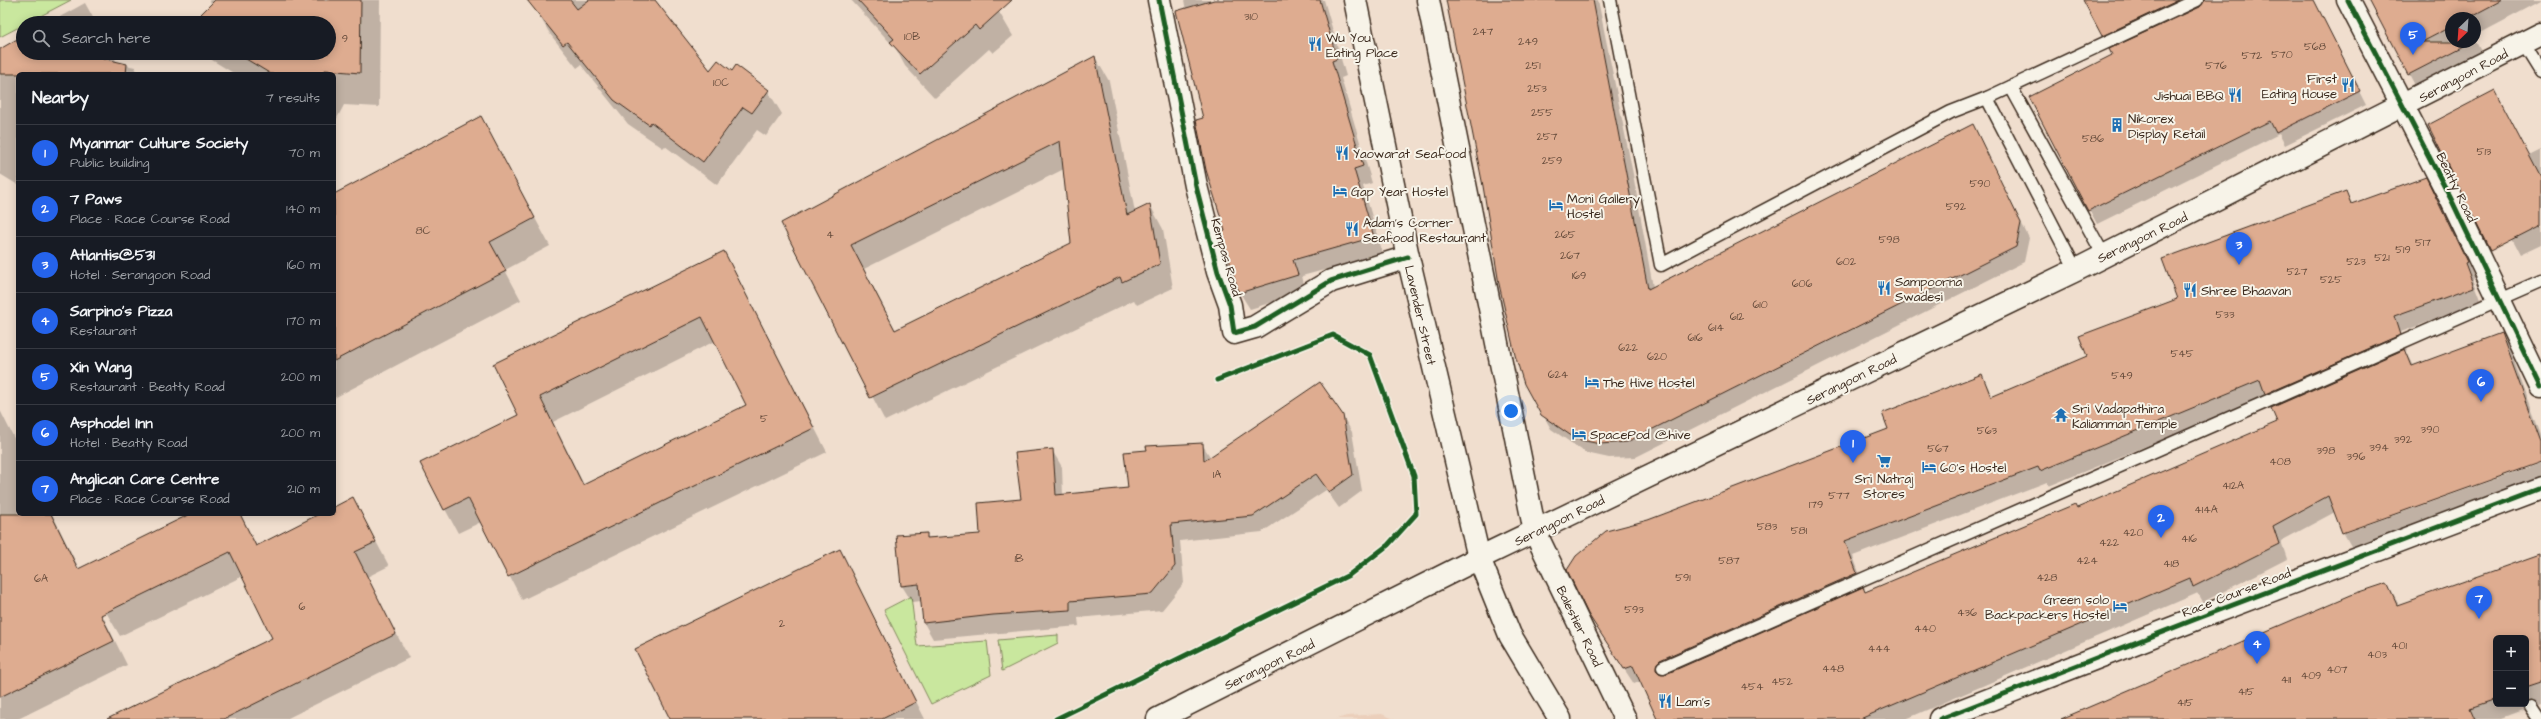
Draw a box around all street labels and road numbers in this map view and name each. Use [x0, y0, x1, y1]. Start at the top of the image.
street label: Serangoon Road [2416, 45, 2512, 108]
street label: Beatty Road [2431, 150, 2481, 226]
street label: Serangoon Road [2094, 208, 2191, 268]
street label: Kempas Road [1206, 216, 1246, 299]
street label: Lavender Street [1400, 263, 1440, 368]
street label: Serangoon Road [1803, 350, 1900, 410]
street label: Serangoon Road [1511, 491, 1608, 551]
street label: Race Course Road [2179, 564, 2294, 622]
street label: Balestier Road [1552, 583, 1607, 670]
street label: Serangoon Road [1221, 635, 1318, 695]

